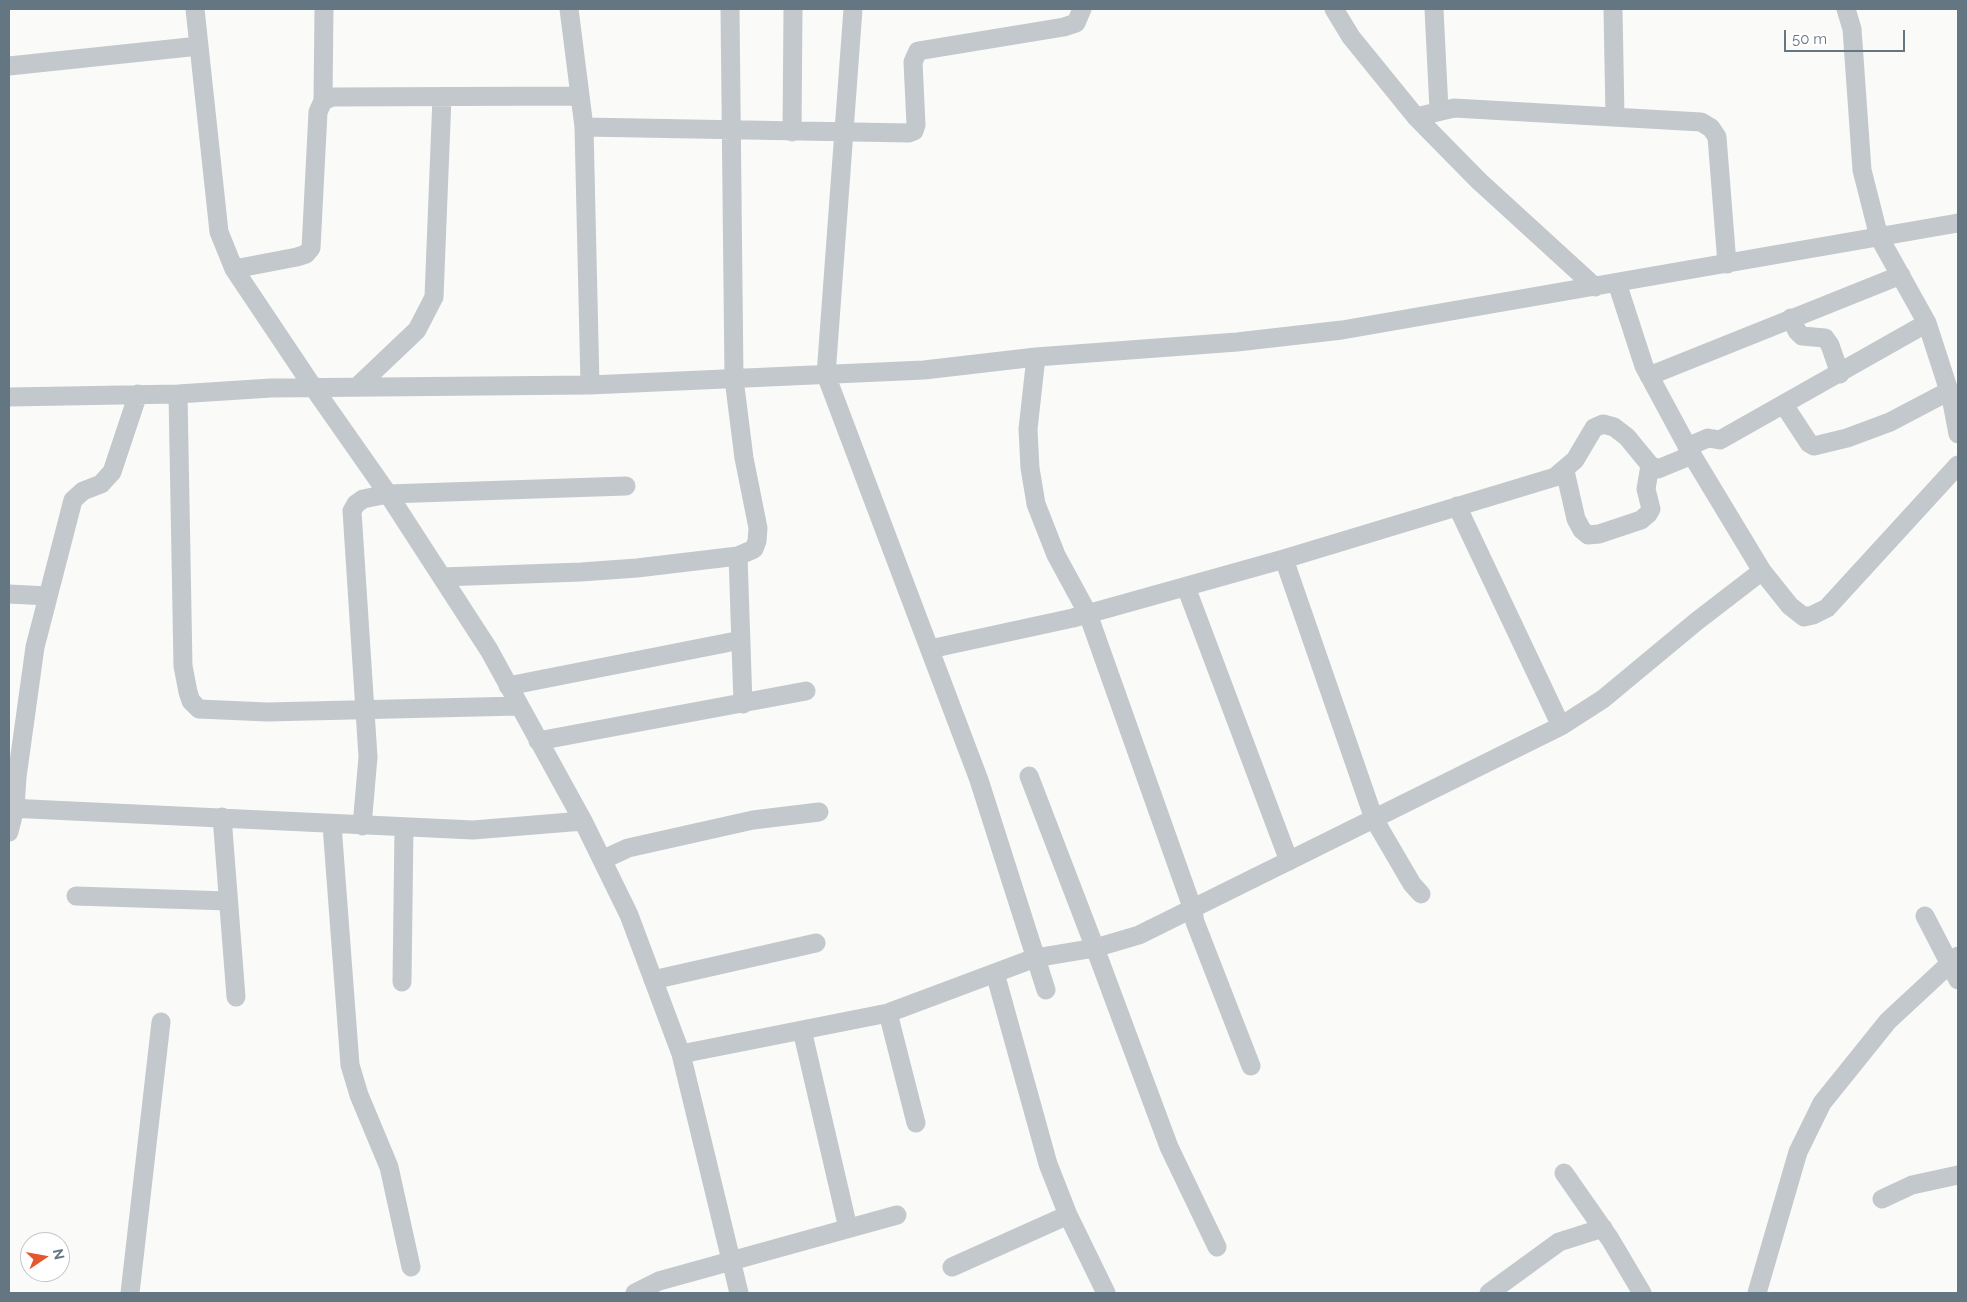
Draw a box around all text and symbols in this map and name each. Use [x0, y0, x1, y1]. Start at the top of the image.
scale bar [1787, 20, 1908, 52]
text: 50 m [1792, 30, 1827, 48]
north arrow [20, 1232, 70, 1282]
text: N [50, 1247, 68, 1261]

